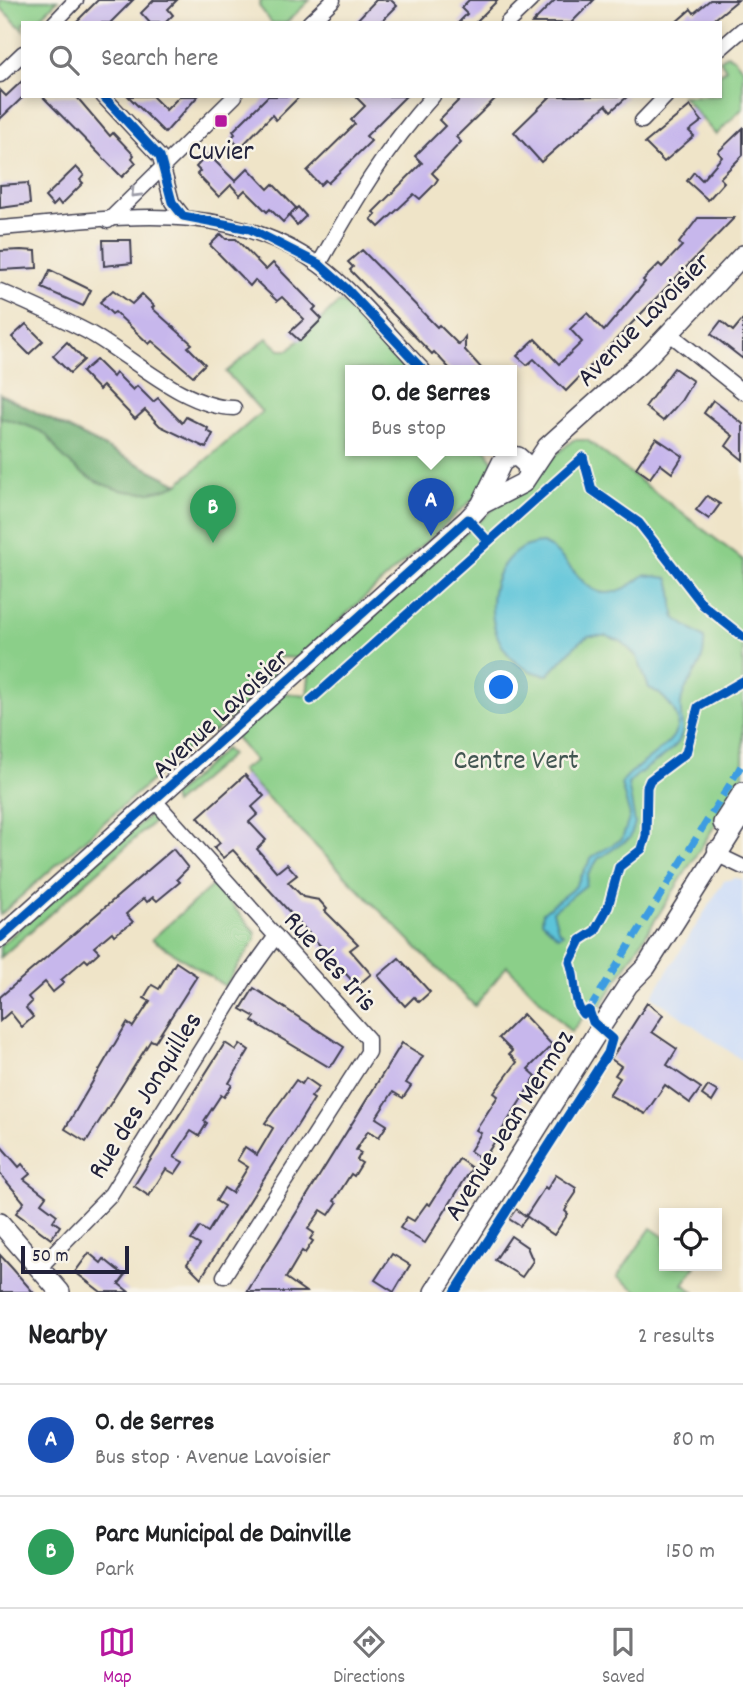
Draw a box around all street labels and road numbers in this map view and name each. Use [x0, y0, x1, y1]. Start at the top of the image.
street label: Avenue Lavoisier [569, 245, 723, 398]
street label: Avenue Lavoisier [144, 640, 301, 790]
street label: Rue des Iris [272, 904, 385, 1023]
street label: Rue des Jonquilles [80, 1005, 215, 1188]
street label: Avenue Jean Mermoz [436, 1023, 587, 1230]

